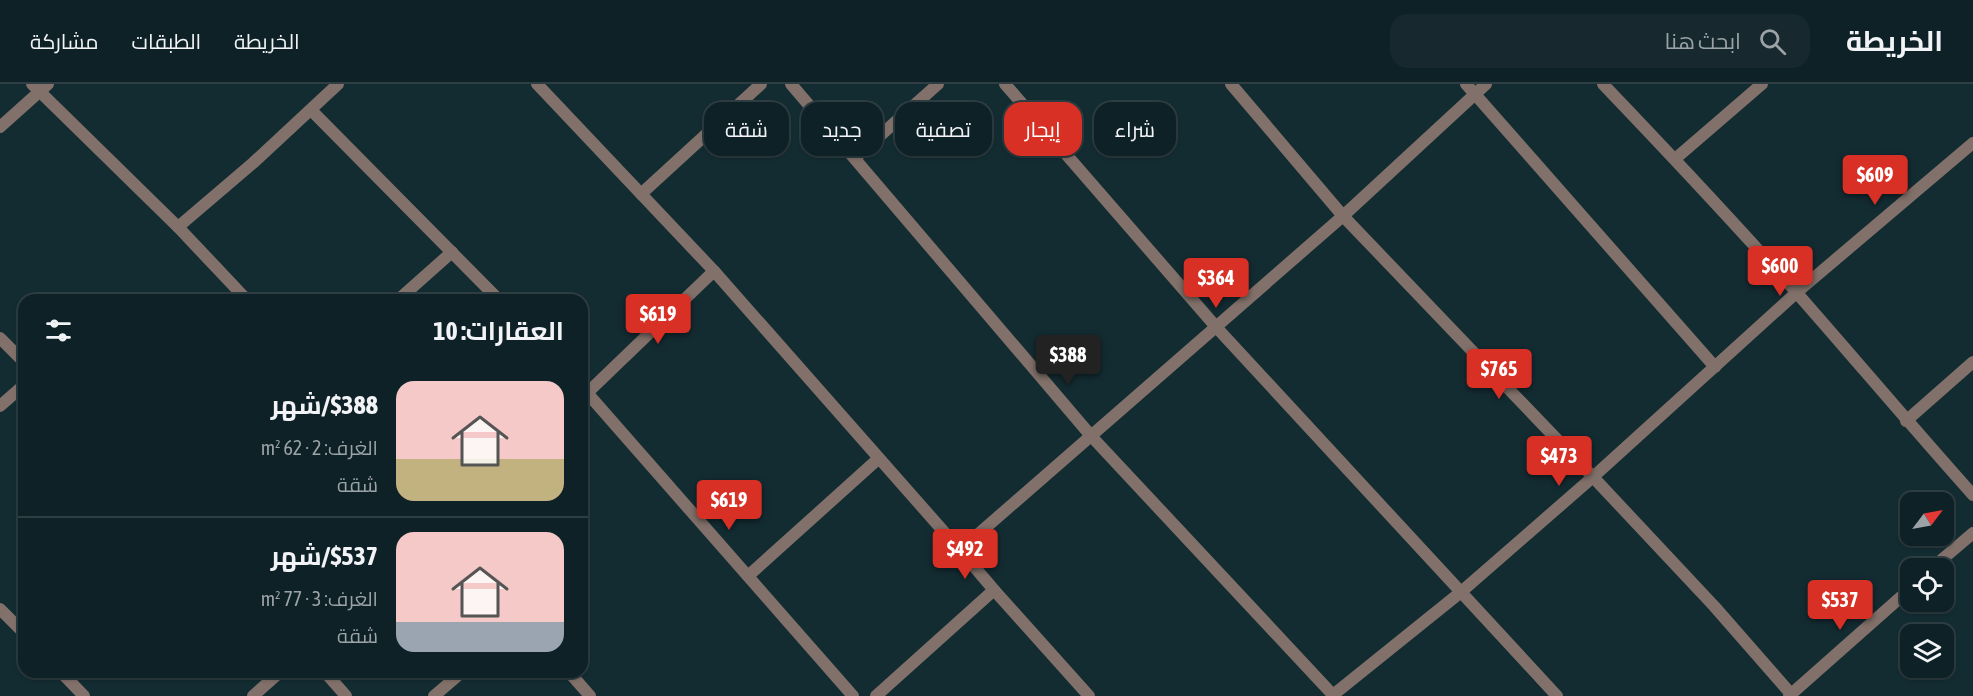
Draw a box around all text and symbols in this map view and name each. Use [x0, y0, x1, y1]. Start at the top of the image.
search box [1390, 14, 1810, 68]
icon: search [1756, 25, 1789, 58]
text: الخريطة [1846, 25, 1943, 57]
text: ابحث هنا [1664, 28, 1741, 54]
text: مشاركة [30, 29, 99, 53]
text: الطبقات [132, 29, 201, 53]
text: الخريطة [234, 29, 300, 53]
chip: شقة [704, 102, 789, 156]
chip: جديد [801, 102, 883, 156]
chip: تصفية [895, 102, 992, 156]
chip: إيجار [1004, 102, 1082, 156]
chip: شراء [1094, 102, 1176, 156]
pin: $609 [1839, 155, 1911, 206]
text: $609 [1857, 163, 1893, 186]
pin: $600 [1744, 246, 1816, 297]
text: $600 [1762, 254, 1798, 277]
pin: $364 [1180, 258, 1252, 309]
text: $364 [1198, 266, 1234, 289]
pin: $619 [622, 294, 694, 345]
text: $619 [640, 302, 676, 325]
icon: filters [42, 314, 75, 347]
text: العقارات: 10 [433, 316, 564, 346]
pin: $388 [1032, 335, 1104, 386]
text: $388 [1050, 343, 1086, 366]
pin: $765 [1463, 349, 1535, 400]
text: $765 [1481, 357, 1517, 380]
text: $388/شهر [271, 390, 378, 420]
icon: home [444, 405, 516, 477]
text: الغرف: 2 · 62 m² [261, 436, 378, 459]
pin: $473 [1523, 436, 1595, 487]
text: $473 [1541, 444, 1577, 467]
text: شقة [337, 473, 378, 496]
pin: $619 [693, 480, 765, 531]
text: $619 [711, 488, 747, 511]
north arrow [1900, 492, 1954, 546]
map controls [1900, 492, 1954, 678]
pin: $492 [929, 529, 1001, 580]
text: $492 [947, 537, 983, 560]
text: $537/شهر [271, 541, 378, 571]
icon: home [444, 556, 516, 628]
button: locate [1900, 558, 1954, 612]
pin: $537 [1804, 580, 1876, 631]
text: الغرف: 3 · 77 m² [261, 587, 378, 610]
text: $537 [1822, 588, 1858, 611]
text: شقة [337, 624, 378, 647]
button: layers [1900, 624, 1954, 678]

